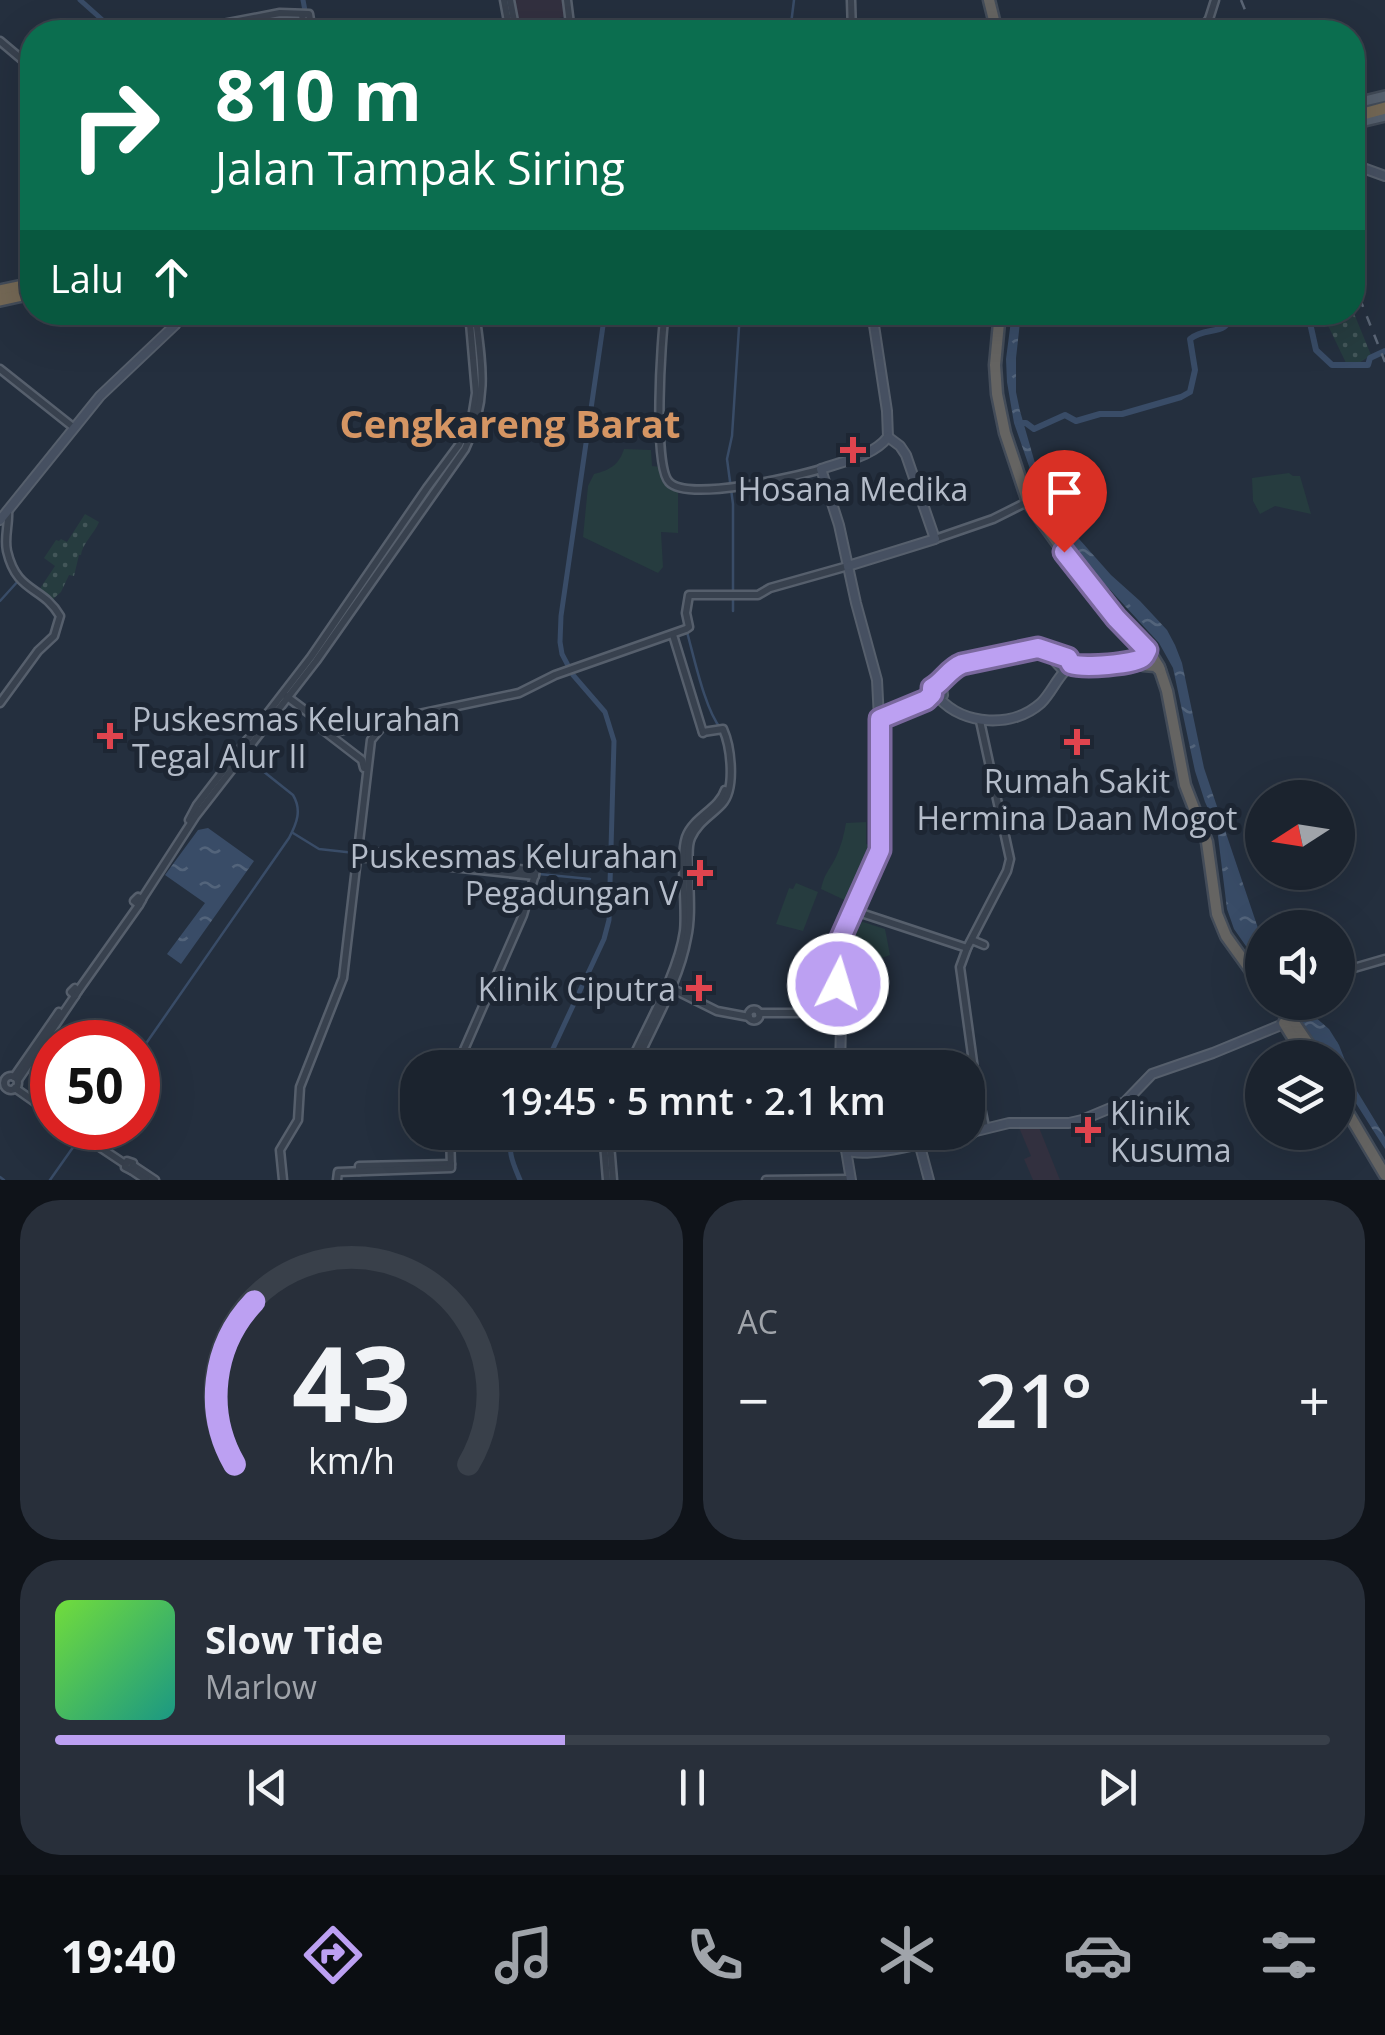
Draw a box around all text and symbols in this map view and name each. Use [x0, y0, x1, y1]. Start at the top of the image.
text: 810 m [215, 46, 422, 142]
icon: right [50, 60, 180, 190]
text: Jalan Tampak Siring [215, 137, 625, 198]
icon: ahead [144, 250, 199, 305]
text: Lalu [50, 252, 124, 304]
district label: Cengkareng Barat [340, 397, 680, 449]
marker: Hosana Medika [840, 437, 866, 463]
pin [1022, 450, 1107, 553]
icon: arrive [1037, 465, 1092, 520]
place label: Hosana Medika [738, 467, 968, 510]
place label: Puskesmas Kelurahan Tegal Alur II [132, 697, 460, 777]
marker: Puskesmas Kelurahan Tegal Alur II [97, 723, 123, 749]
marker: Rumah Sakit Hermina Daan Mogot [1064, 729, 1090, 755]
place label: Rumah Sakit Hermina Daan Mogot [917, 759, 1237, 839]
north arrow [1245, 780, 1355, 890]
map controls [1245, 780, 1355, 1150]
place label: Puskesmas Kelurahan Pegadungan V [350, 834, 679, 914]
marker: Puskesmas Kelurahan Pegadungan V [687, 860, 713, 886]
button: sound [1245, 910, 1355, 1020]
position arrow [786, 932, 890, 1036]
place label: Klinik Ciputra [478, 967, 676, 1010]
marker: Klinik Ciputra [686, 975, 712, 1001]
speed limit sign: 50 [30, 1020, 160, 1150]
button: layers [1245, 1040, 1355, 1150]
text: 19:45 · 5 mnt · 2.1 km [499, 1074, 886, 1126]
place label: Klinik Kusuma [1110, 1091, 1232, 1171]
marker: Klinik Kusuma [1075, 1117, 1101, 1143]
text: AC [738, 1300, 778, 1343]
text: 43 [292, 1311, 411, 1452]
text: 21° [975, 1348, 1093, 1450]
text: − [738, 1362, 769, 1437]
text: + [1299, 1362, 1330, 1437]
text: km/h [308, 1436, 395, 1484]
text: Slow Tide [205, 1613, 384, 1665]
text: Marlow [205, 1665, 317, 1708]
icon: previous [240, 1760, 295, 1815]
icon: pause [665, 1760, 720, 1815]
icon: next [1090, 1760, 1145, 1815]
icon: directions [298, 1920, 368, 1990]
icon: music [489, 1920, 559, 1990]
icon: phone [680, 1920, 750, 1990]
icon: climate [872, 1920, 942, 1990]
icon: car [1063, 1920, 1133, 1990]
icon: filters [1254, 1920, 1324, 1990]
text: 19:40 [61, 1925, 176, 1986]

